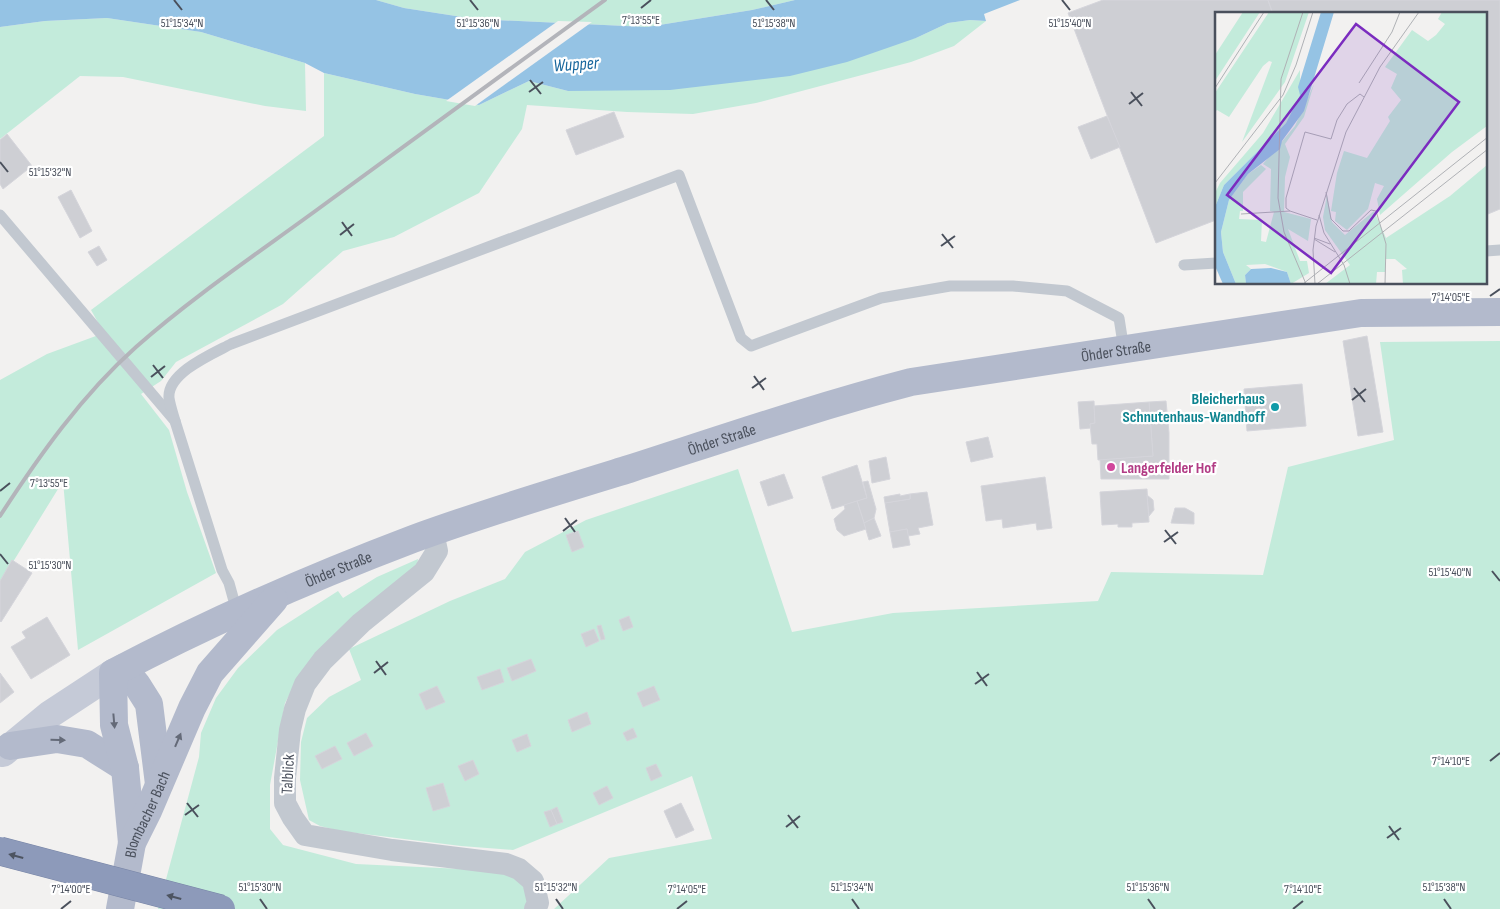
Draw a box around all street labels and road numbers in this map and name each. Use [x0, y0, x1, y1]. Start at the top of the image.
street label: Öhder Straße [1080, 337, 1152, 367]
street label: Öhder Straße [686, 420, 758, 460]
street label: Öhder Straße [302, 548, 375, 592]
street label: Talblick [278, 754, 299, 795]
street label: Blombacher Bach [121, 769, 175, 859]

